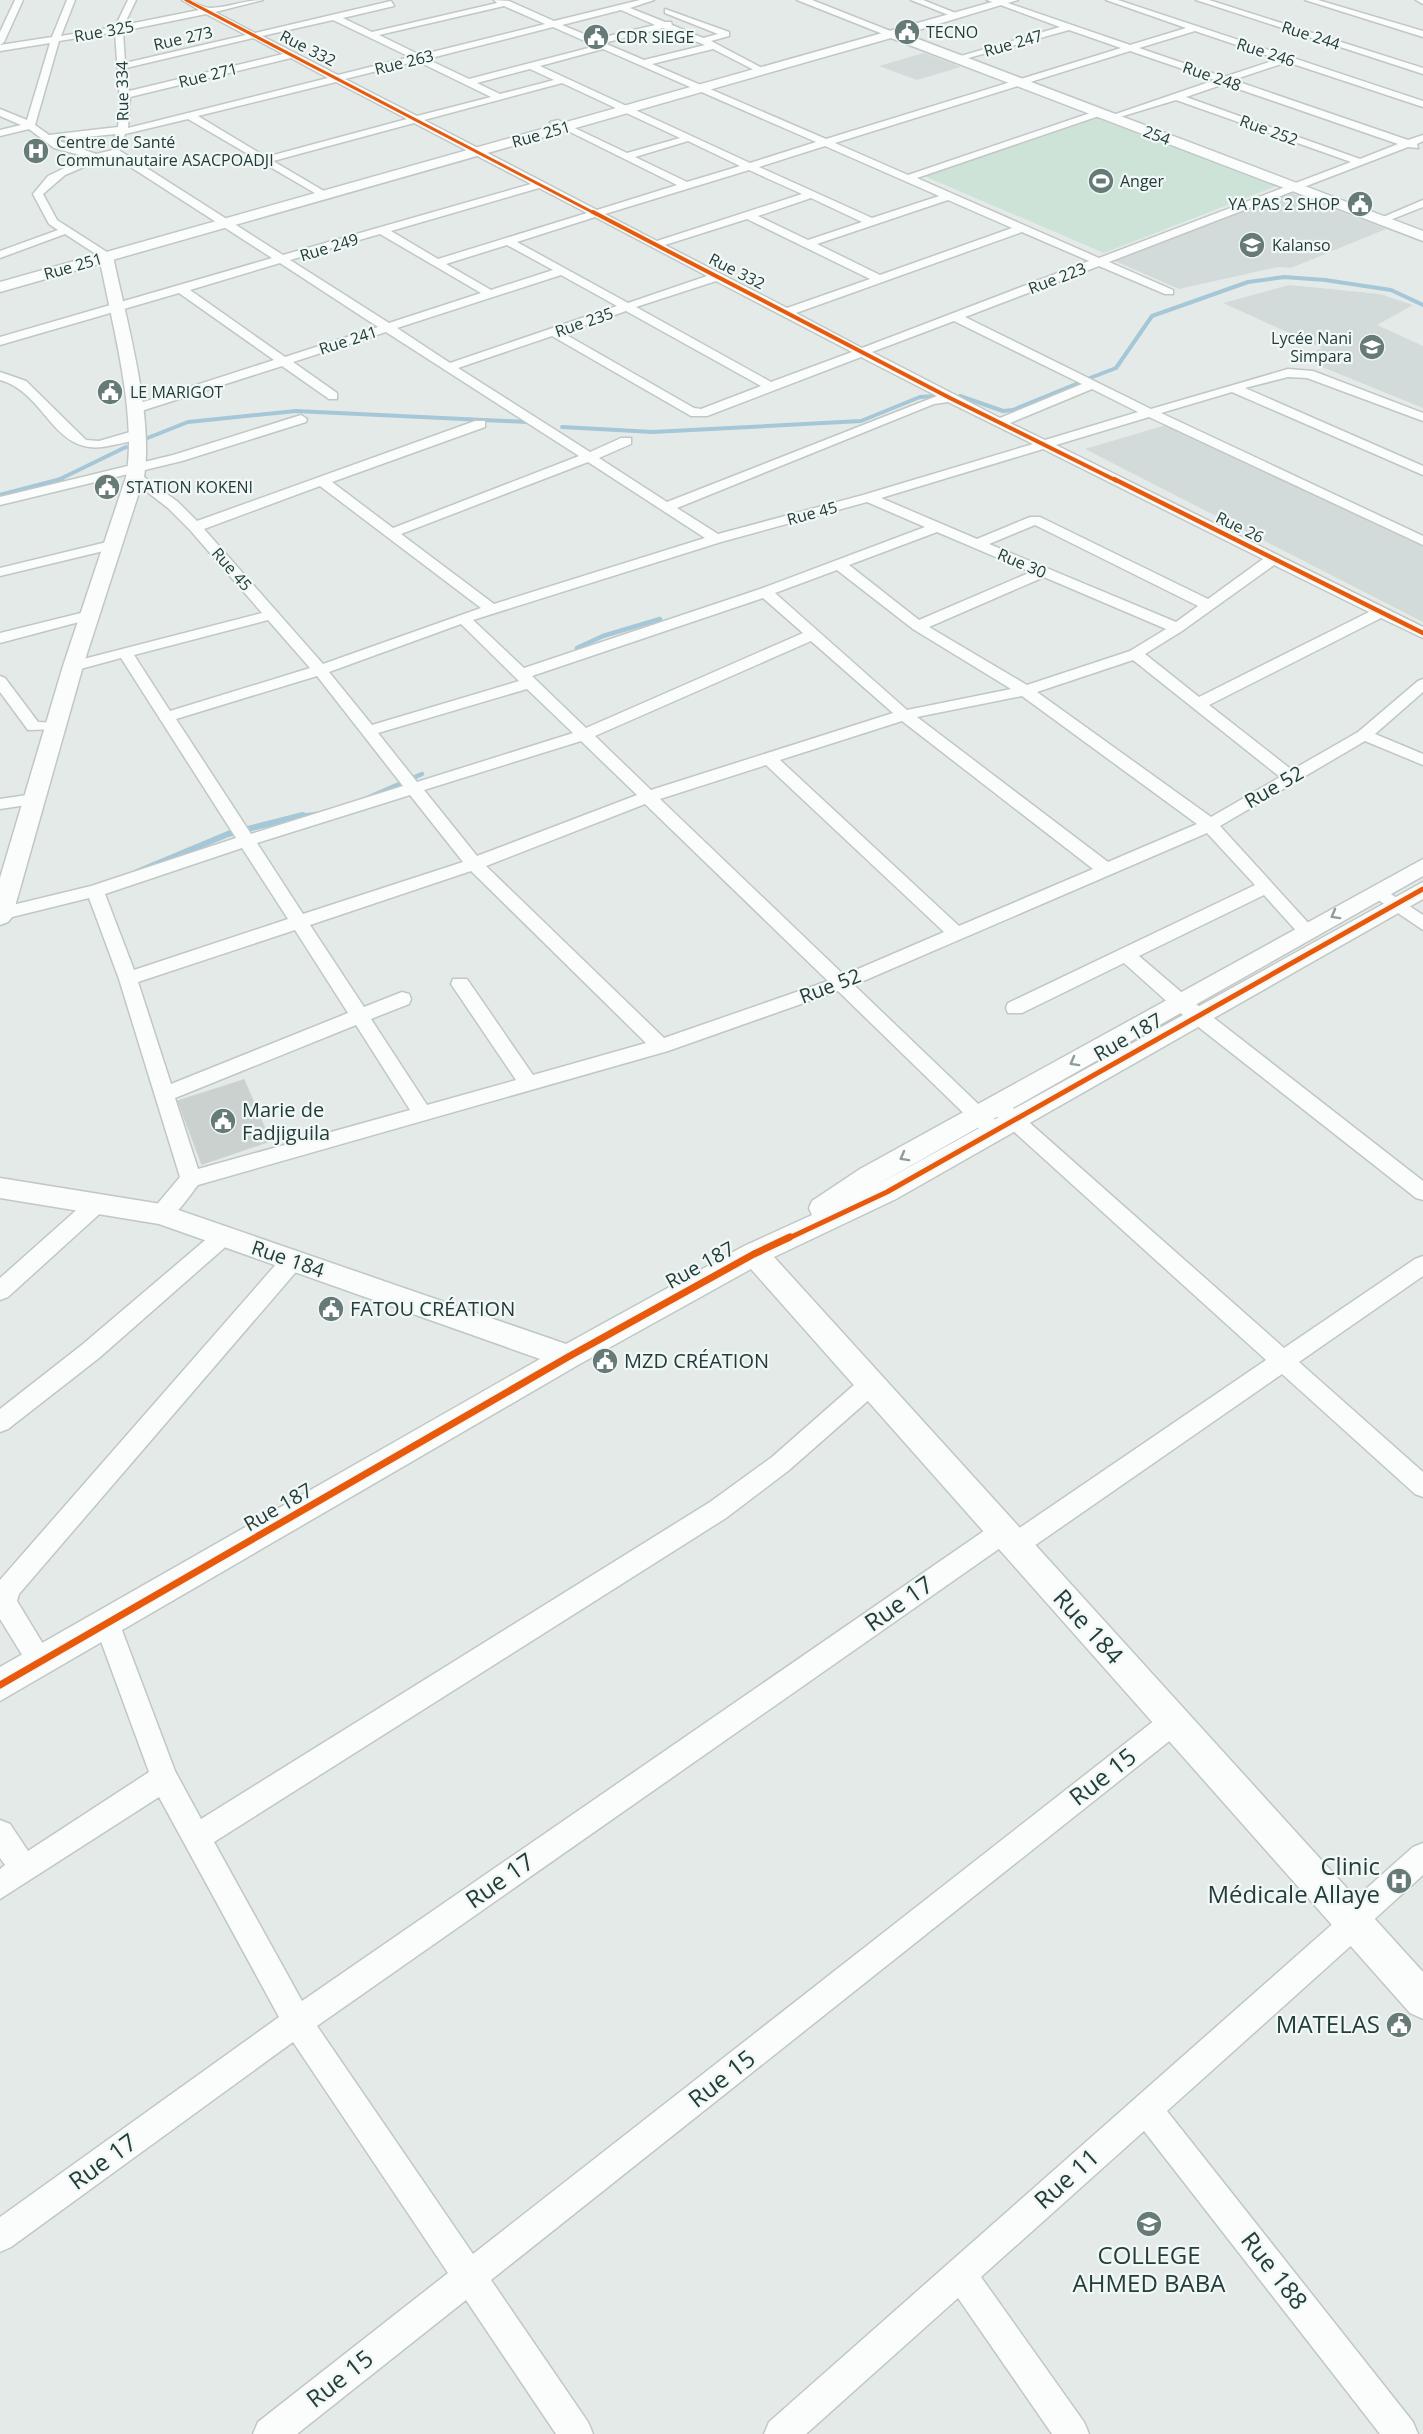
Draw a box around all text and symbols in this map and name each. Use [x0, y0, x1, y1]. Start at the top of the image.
street label: Rue 325 [72, 15, 136, 47]
street label: Rue 244 [1279, 15, 1343, 55]
public building icon: TECNO [892, 17, 922, 47]
street label: Rue 273 [151, 21, 215, 55]
place label: TECNO [926, 21, 978, 43]
public building icon: CDR SIEGE [581, 22, 611, 52]
street label: Rue 247 [981, 24, 1045, 62]
street label: Rue 332 [276, 25, 340, 71]
place label: CDR SIEGE [616, 26, 694, 48]
street label: Rue 246 [1234, 32, 1298, 72]
street label: Rue 263 [372, 44, 436, 80]
street label: Rue 248 [1180, 56, 1244, 96]
street label: Rue 271 [176, 57, 240, 93]
street label: Rue 334 [110, 61, 134, 121]
street label: Rue 252 [1237, 109, 1301, 151]
street label: Rue 251 [509, 115, 573, 153]
street label: 254 [1140, 120, 1174, 150]
place label: Centre de Santé Communautaire ASACPOADJI [56, 131, 274, 171]
hospital icon: Centre de Santé Communautaire ASACPOADJI [21, 136, 51, 166]
sports icon: Anger [1086, 166, 1116, 196]
place label: Anger [1120, 170, 1165, 192]
public building icon: YA PAS 2 SHOP [1345, 189, 1375, 219]
place label: YA PAS 2 SHOP [1228, 193, 1340, 215]
street label: Rue 249 [297, 228, 361, 266]
school or university icon: Kalanso [1237, 230, 1267, 260]
place label: Kalanso [1272, 234, 1331, 256]
street label: Rue 251 [41, 247, 105, 285]
street label: Rue 332 [705, 248, 769, 294]
street label: Rue 223 [1025, 257, 1089, 299]
street label: Rue 235 [552, 302, 616, 342]
street label: Rue 241 [316, 320, 380, 360]
place label: Lycée Nani Simpara [1271, 327, 1352, 367]
school or university icon: Lycée Nani Simpara [1357, 332, 1387, 362]
public building icon: LE MARIGOT [95, 377, 125, 407]
place label: LE MARIGOT [130, 381, 223, 403]
public building icon: STATION KOKENI [92, 472, 122, 502]
place label: STATION KOKENI [126, 476, 253, 498]
street label: Rue 45 [784, 496, 840, 530]
street label: Rue 26 [1212, 506, 1268, 548]
street label: Rue 45 [207, 542, 257, 596]
street label: Rue 30 [994, 543, 1050, 583]
street label: Rue 52 [1239, 759, 1308, 814]
one-way arrow [1331, 908, 1341, 919]
street label: Rue 52 [795, 961, 864, 1010]
street label: Rue 187 [1088, 1006, 1167, 1067]
one-way arrow [1070, 1055, 1080, 1066]
place label: Marie de Fadjiguila [242, 1096, 330, 1146]
public building icon: Marie de Fadjiguila [208, 1106, 238, 1136]
one-way arrow [899, 1150, 910, 1161]
street label: Rue 184 [248, 1233, 329, 1284]
street label: Rue 187 [660, 1234, 739, 1295]
public building icon: FATOU CRÉATION [316, 1294, 346, 1324]
place label: FATOU CRÉATION [350, 1295, 515, 1322]
public building icon: MZD CRÉATION [590, 1346, 620, 1376]
place label: MZD CRÉATION [624, 1347, 769, 1374]
street label: Rue 187 [238, 1476, 317, 1537]
street label: Rue 17 [857, 1567, 939, 1638]
street label: Rue 184 [1047, 1581, 1132, 1671]
street label: Rue 15 [1062, 1739, 1142, 1812]
street label: Rue 17 [458, 1844, 540, 1915]
place label: Clinic Médicale Allaye [1207, 1849, 1380, 1910]
hospital icon: Clinic Médicale Allaye [1384, 1866, 1414, 1896]
place label: MATELAS [1276, 2007, 1380, 2040]
public building icon: MATELAS [1384, 2010, 1414, 2040]
street label: Rue 15 [681, 2041, 761, 2114]
street label: Rue 17 [61, 2125, 143, 2197]
street label: Rue 11 [1026, 2140, 1106, 2216]
school or university icon: COLLEGE AHMED BABA [1134, 2209, 1164, 2239]
street label: Rue 188 [1234, 2224, 1316, 2316]
place label: COLLEGE AHMED BABA [1073, 2238, 1226, 2299]
street label: Rue 15 [299, 2341, 379, 2414]

